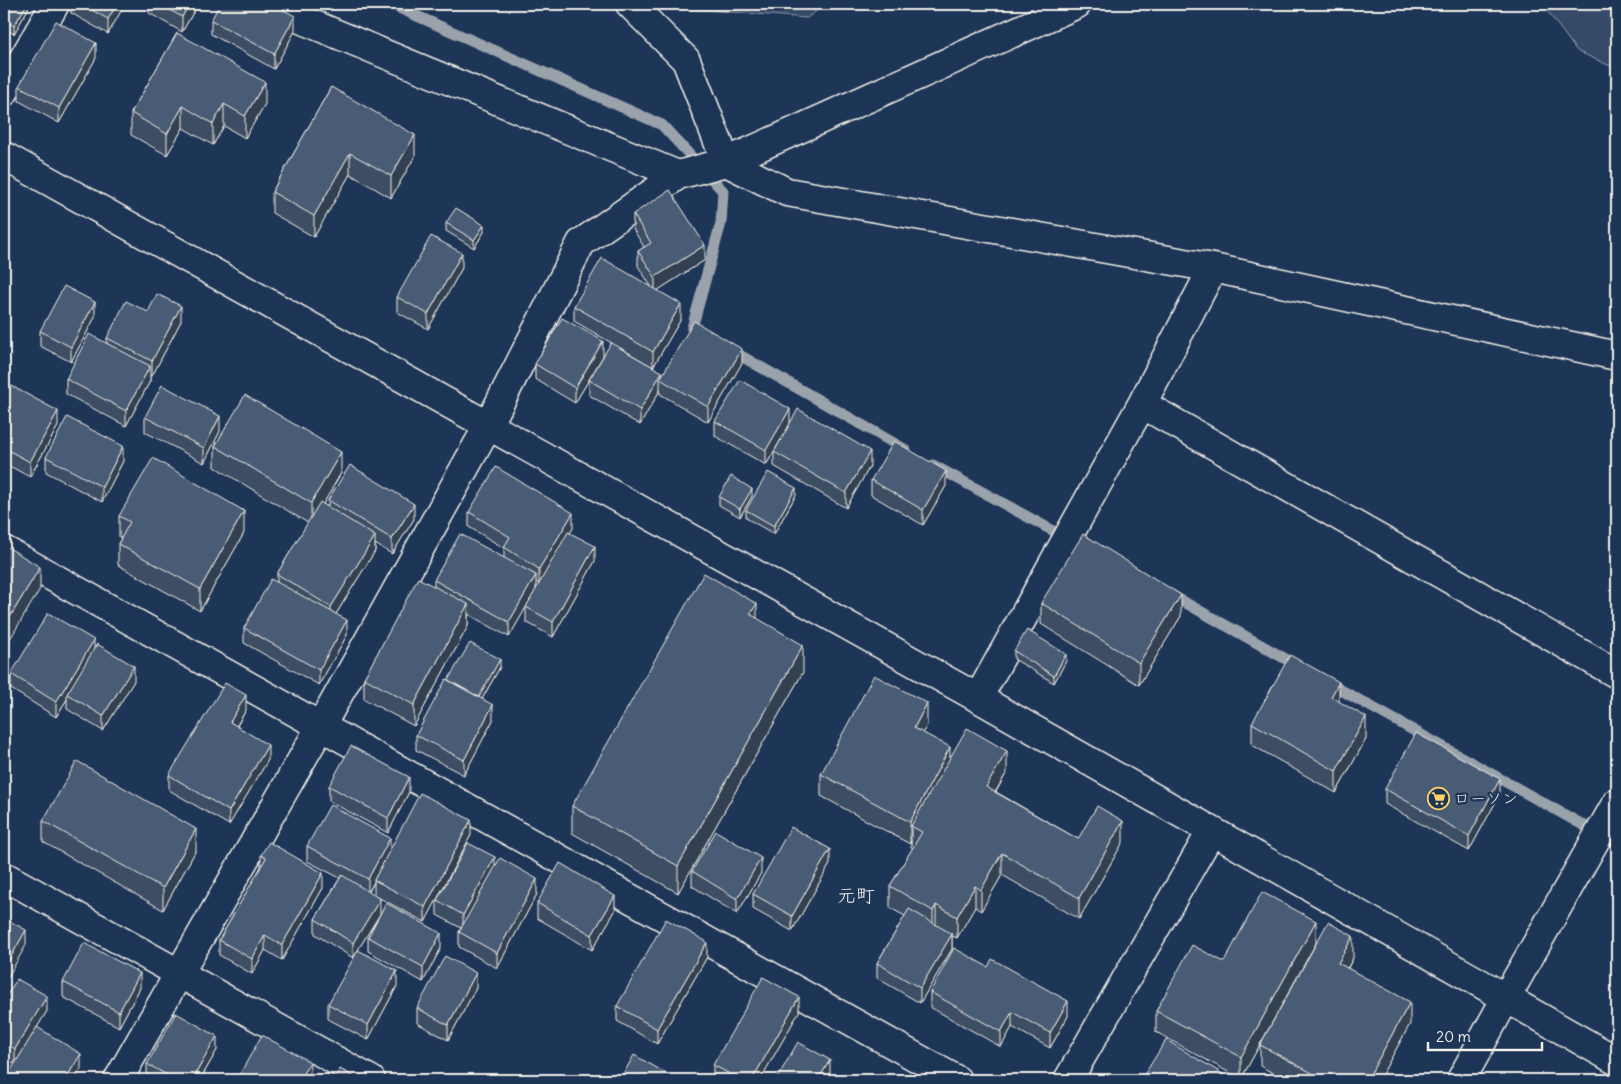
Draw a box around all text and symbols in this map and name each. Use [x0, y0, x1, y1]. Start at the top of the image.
supermarket icon: ローソン [1426, 786, 1450, 810]
place label: ローソン [1454, 788, 1518, 808]
district label: 元町 [837, 883, 875, 907]
scale bar [1428, 1019, 1542, 1051]
text: 20 m [1436, 1027, 1471, 1046]

